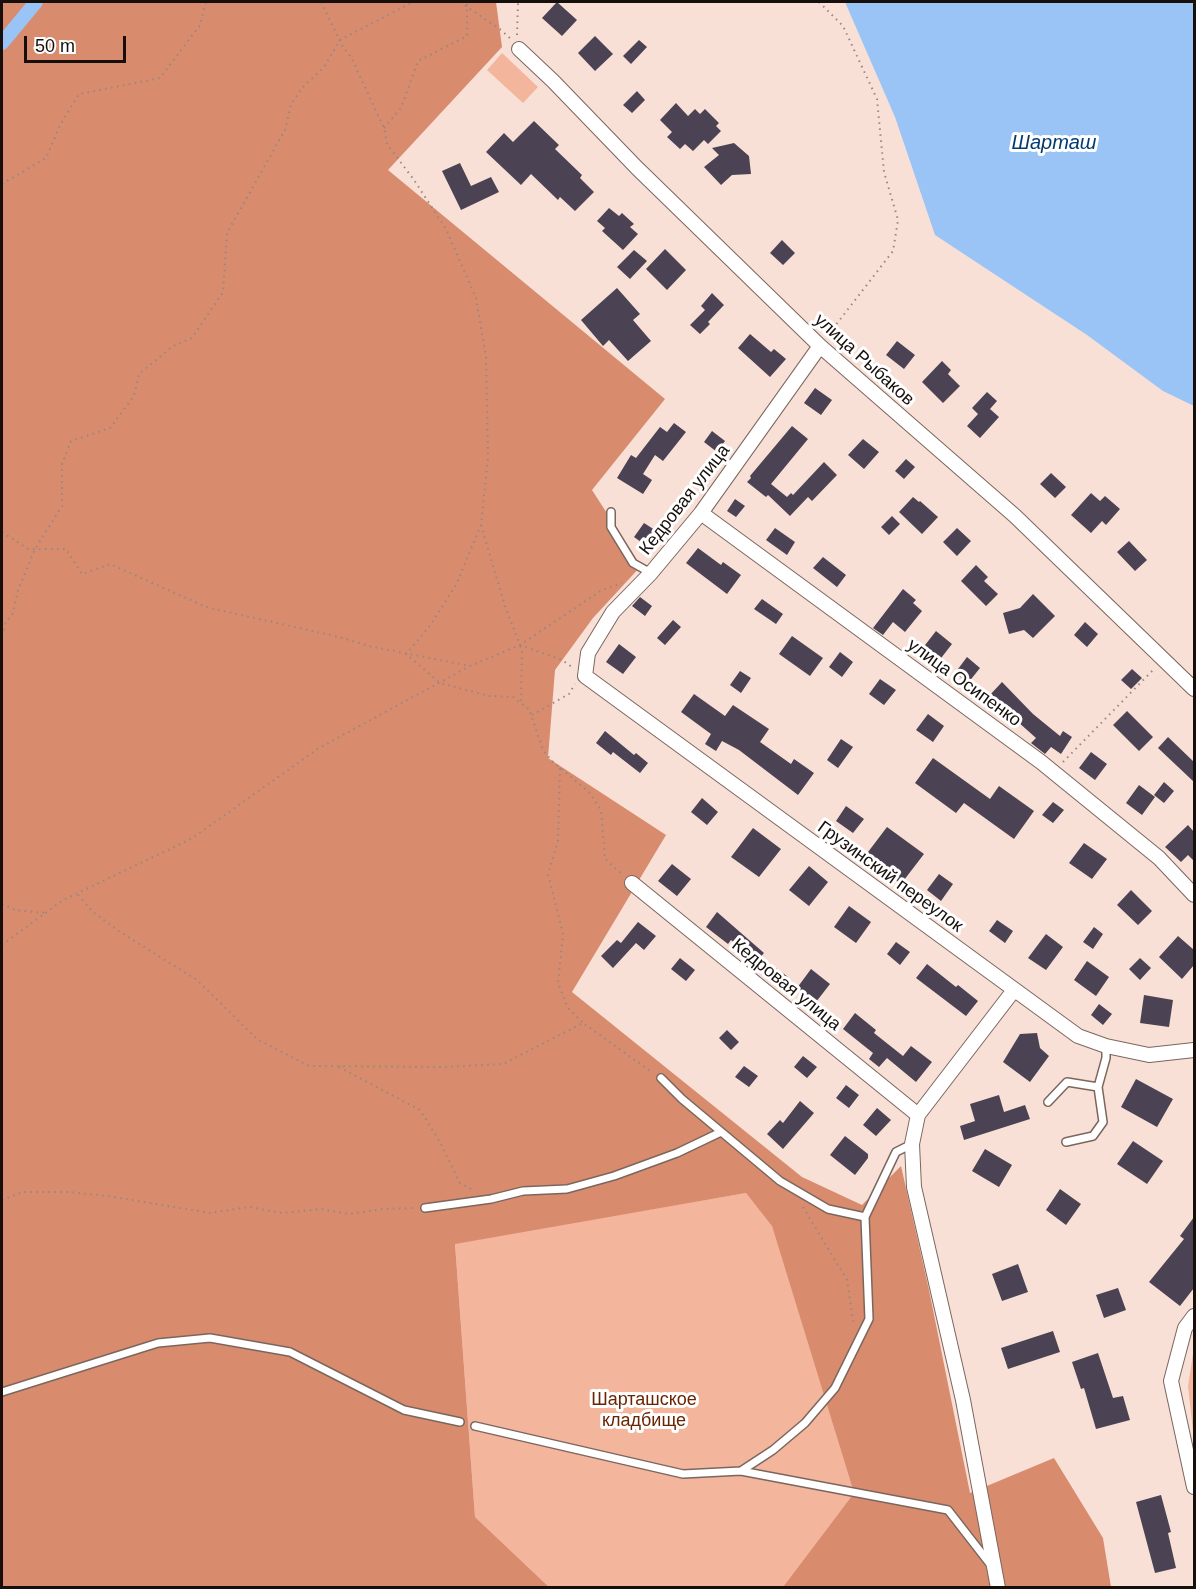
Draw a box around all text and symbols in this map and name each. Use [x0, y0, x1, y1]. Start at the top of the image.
scale bar [27, 24, 129, 62]
text: 50 m [35, 36, 75, 56]
water label: Шарташ [1012, 131, 1096, 155]
street label: улица Рыбаков [810, 309, 918, 411]
street label: Кедровая улица [635, 440, 735, 560]
street label: улица Осипенко [903, 634, 1025, 732]
street label: Грузинский переулок [813, 817, 967, 937]
street label: Кедровая улица [727, 934, 845, 1036]
park label: Шарташское кладбище [591, 1389, 697, 1432]

